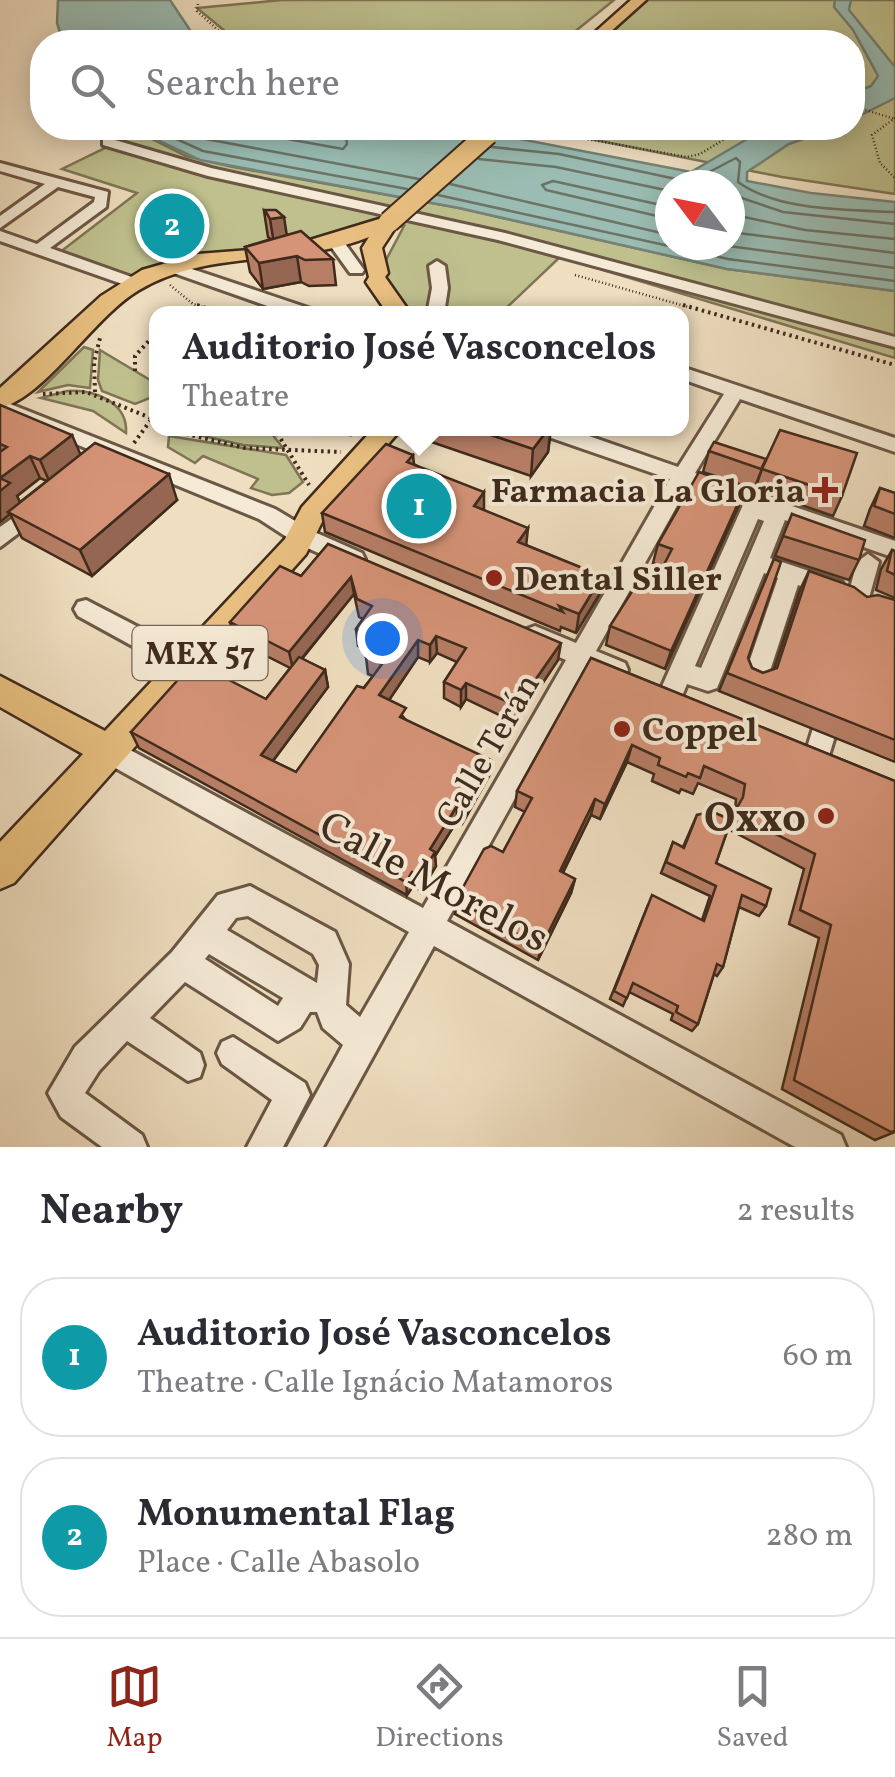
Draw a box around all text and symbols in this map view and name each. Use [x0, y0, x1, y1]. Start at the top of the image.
search box [30, 30, 865, 140]
icon: search [65, 58, 120, 113]
text: Search here [145, 59, 340, 112]
north arrow [655, 170, 745, 260]
pin: 2 [140, 188, 204, 264]
popup [149, 306, 689, 436]
text: Auditorio José Vasconcelos [182, 323, 656, 376]
text: Theatre [182, 376, 289, 420]
pin: 1 [386, 468, 452, 544]
place label: Farmacia La Gloria [491, 469, 805, 517]
marker: Farmacia La Gloria [814, 479, 836, 501]
place label: Dental Siller [514, 557, 722, 605]
marker: Dental Siller [483, 567, 505, 589]
your location [357, 613, 408, 664]
road number: MEX 57 [132, 626, 268, 680]
street label: Calle Terán [426, 665, 553, 838]
place label: Coppel [642, 708, 758, 756]
marker: Coppel [611, 718, 633, 740]
place label: Oxxo [704, 791, 806, 850]
street label: Calle Morelos [307, 799, 558, 969]
marker: Oxxo [815, 805, 837, 827]
text: Nearby [40, 1183, 183, 1242]
text: 2 results [737, 1190, 855, 1234]
text: Auditorio José Vasconcelos [137, 1309, 612, 1362]
text: 1 [68, 1335, 81, 1379]
text: 60 m [783, 1335, 853, 1379]
text: Theatre · Calle Ignácio Matamoros [137, 1362, 613, 1406]
text: Monumental Flag [137, 1489, 455, 1542]
text: 2 [66, 1515, 83, 1559]
text: 280 m [766, 1515, 853, 1559]
text: Place · Calle Abasolo [137, 1542, 420, 1586]
tab: Map [106, 1659, 162, 1758]
tab: Directions [375, 1659, 504, 1758]
tab: Saved [716, 1659, 789, 1758]

